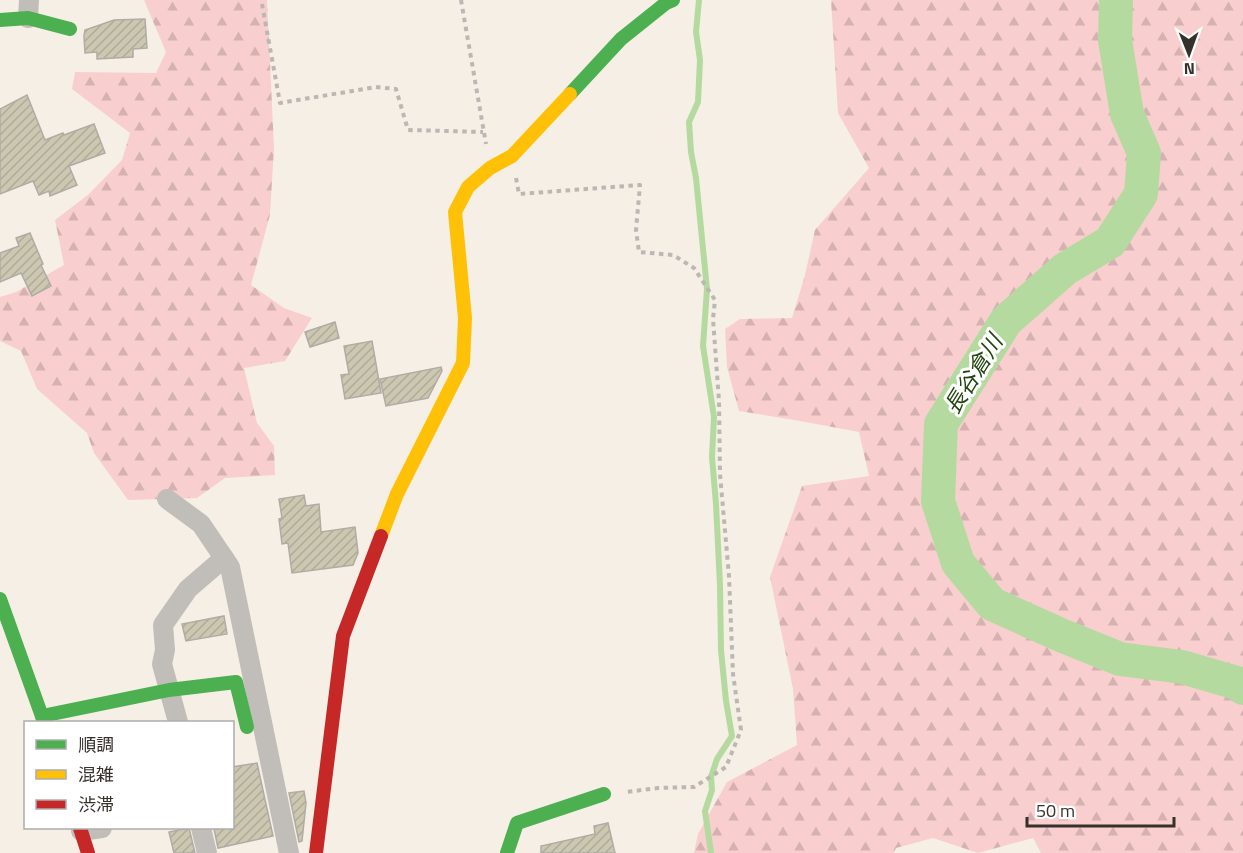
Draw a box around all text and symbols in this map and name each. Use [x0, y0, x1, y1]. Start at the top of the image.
north arrow [1159, 24, 1219, 84]
text: N [1184, 57, 1195, 81]
water label: 長谷倉川 [935, 326, 1012, 420]
legend [24, 721, 234, 829]
text: 順調 [78, 731, 114, 758]
text: 混雑 [78, 761, 114, 788]
scale bar [1027, 790, 1174, 828]
text: 渋滞 [78, 791, 114, 818]
text: 50 m [1036, 797, 1075, 824]

